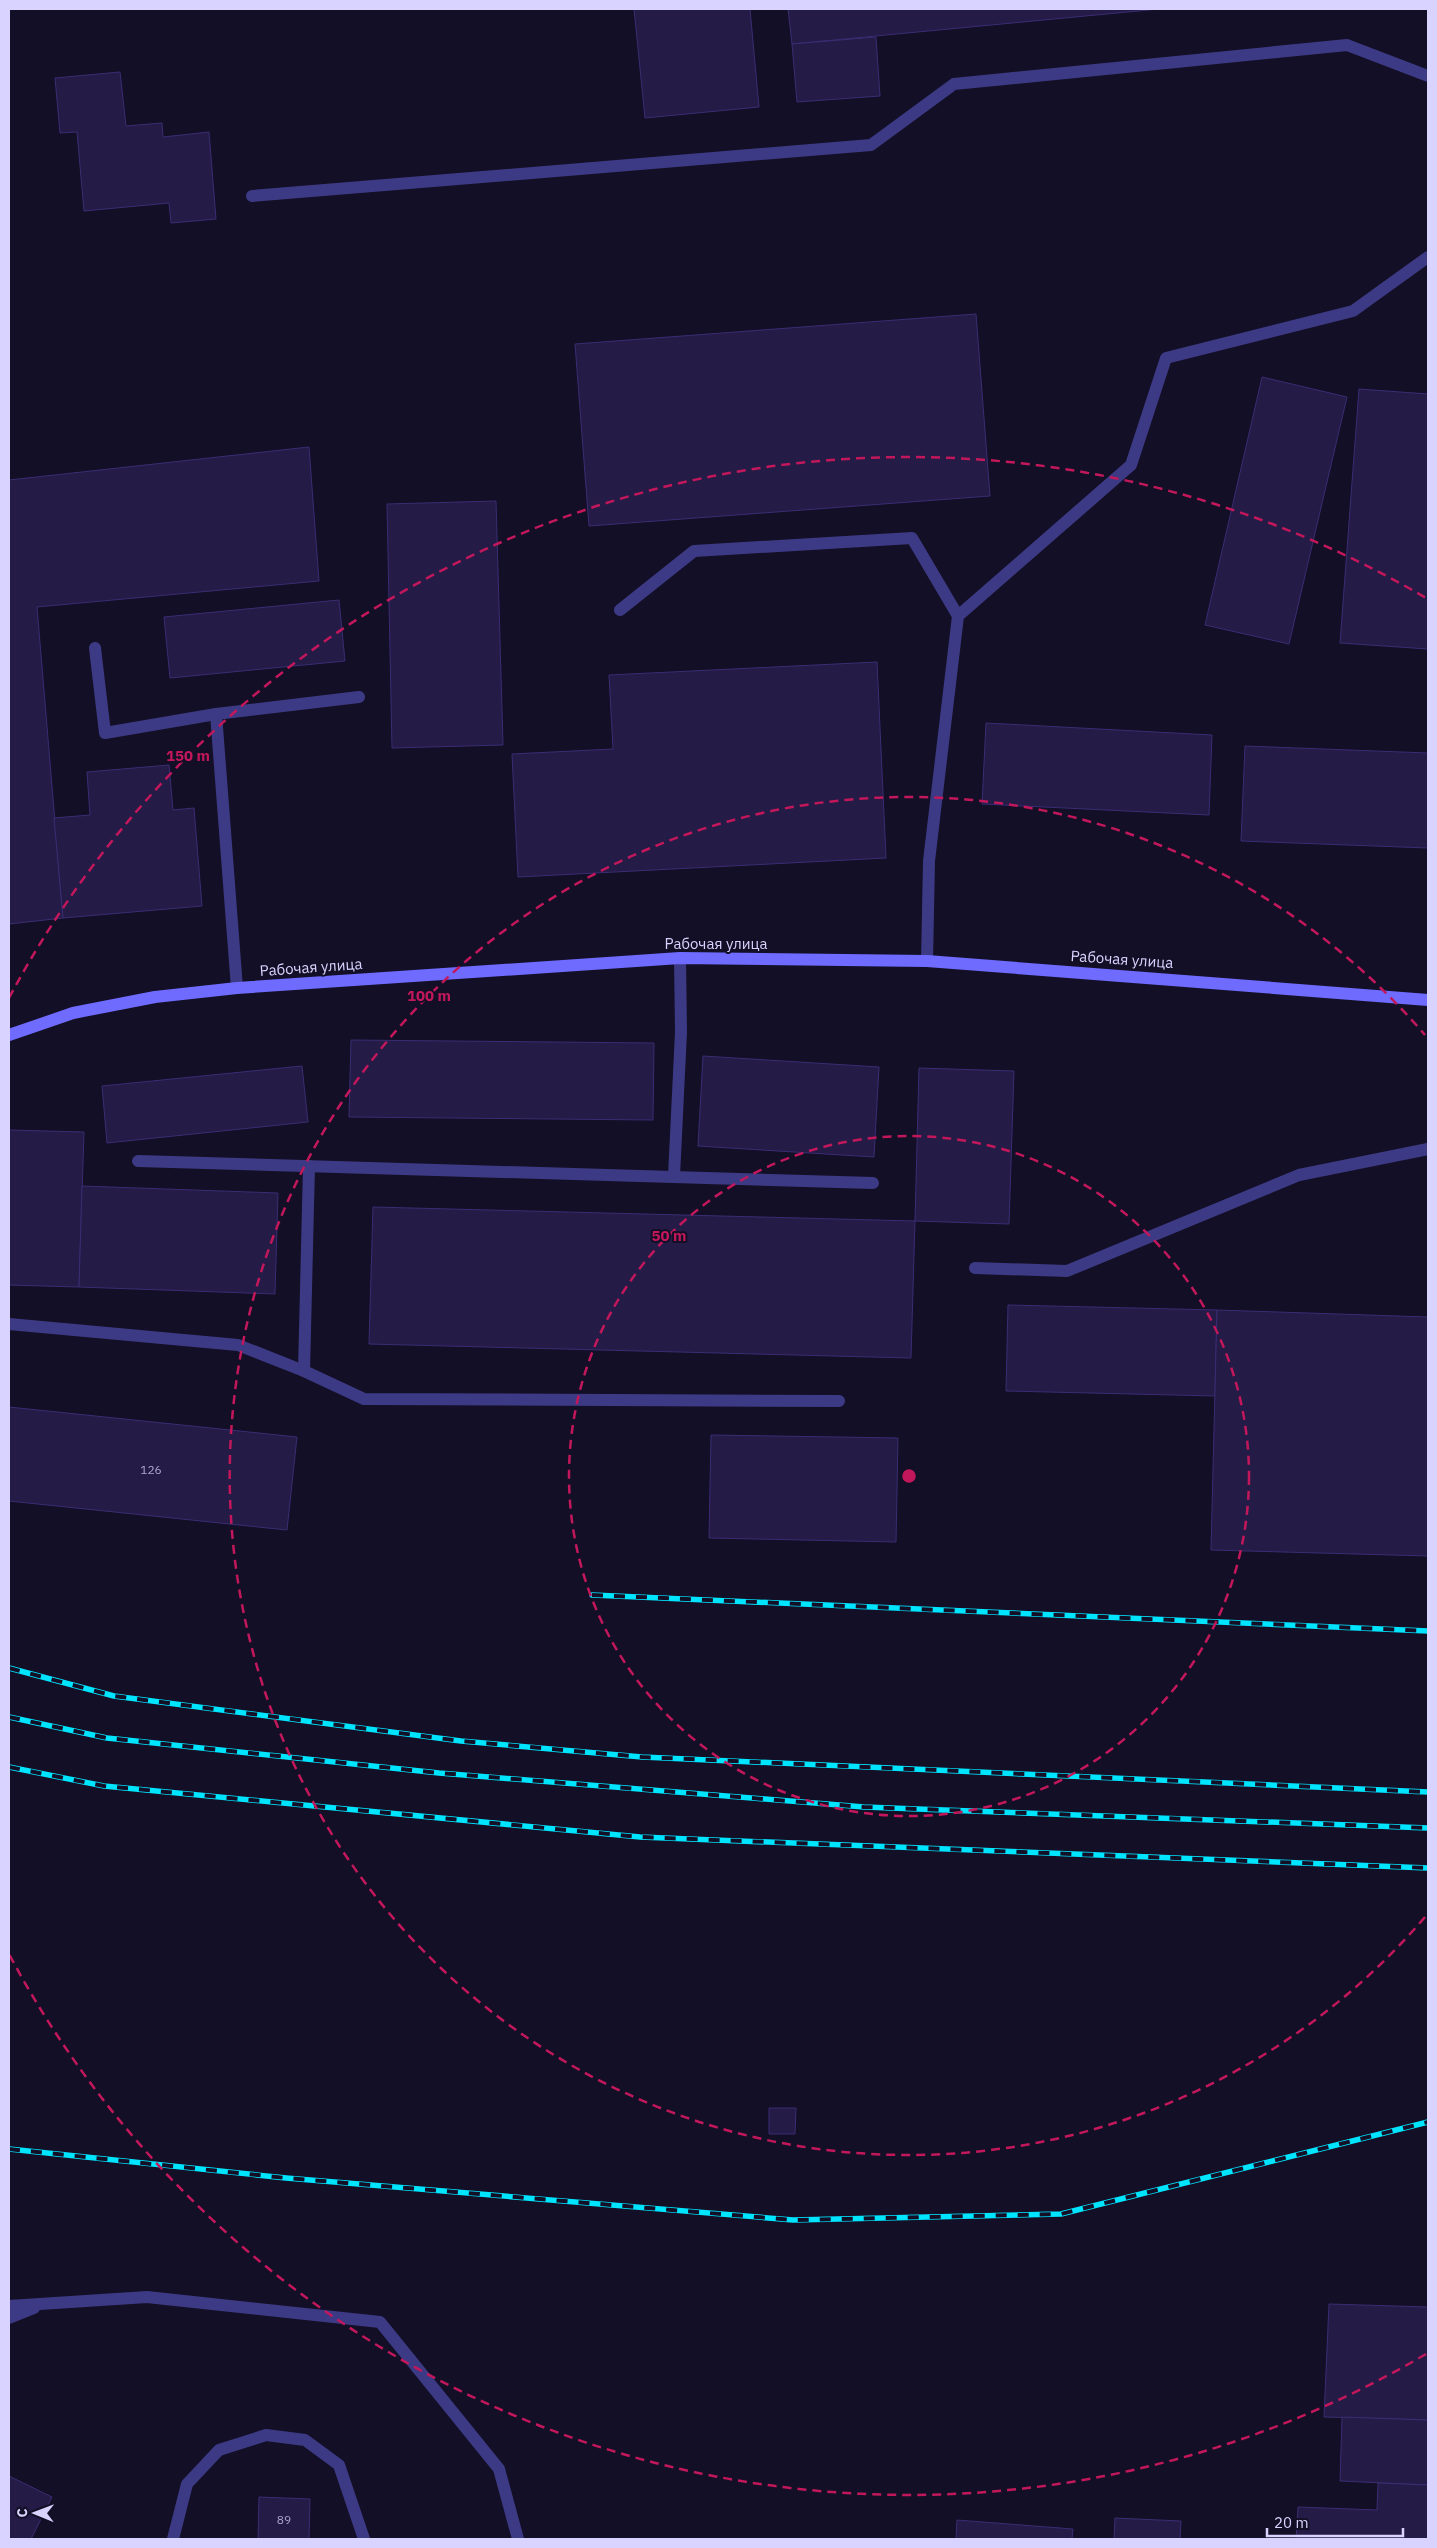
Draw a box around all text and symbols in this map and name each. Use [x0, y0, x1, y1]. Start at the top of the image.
text: 150 m [166, 746, 210, 765]
street label: Рабочая улица [664, 934, 768, 953]
street label: Рабочая улица [1070, 946, 1174, 972]
street label: Рабочая улица [259, 954, 363, 980]
text: 100 m [407, 986, 451, 1005]
text: 50 m [652, 1226, 686, 1245]
house number: 126 [140, 1462, 162, 1477]
centre of rings [900, 1467, 918, 1485]
north arrow [10, 2488, 60, 2538]
scale bar [1267, 2506, 1403, 2538]
text: С [13, 2508, 31, 2517]
house number: 89 [277, 2512, 291, 2527]
text: 20 m [1274, 2513, 1309, 2532]

